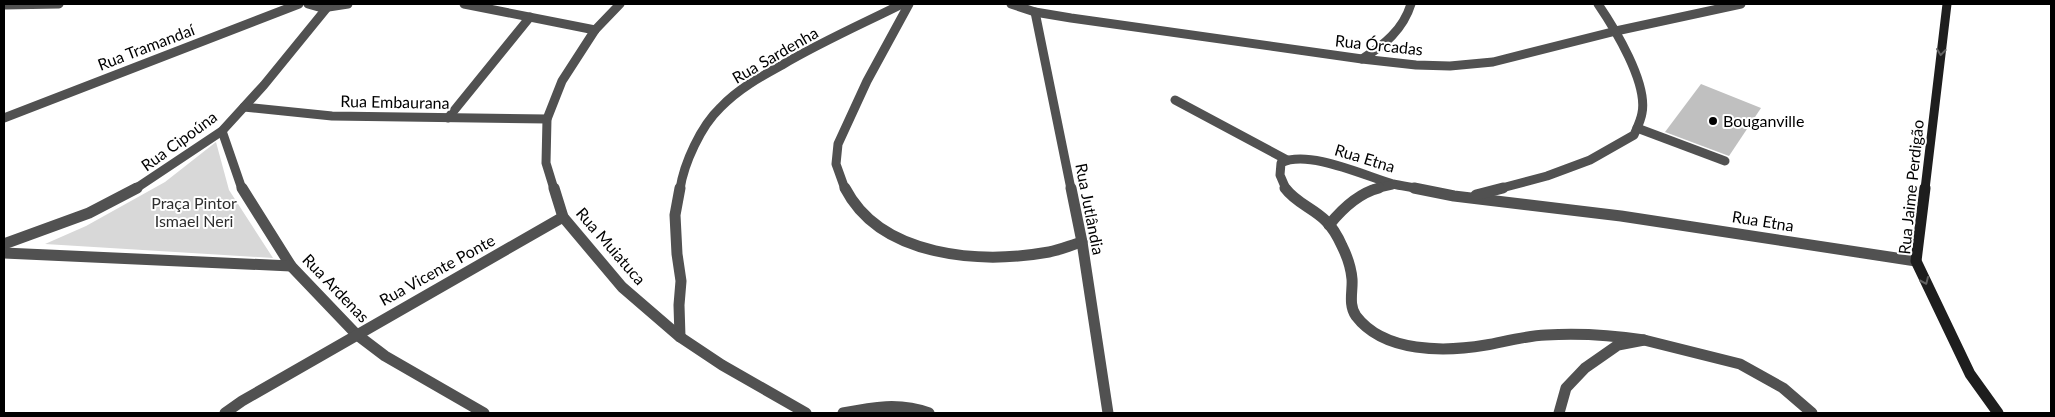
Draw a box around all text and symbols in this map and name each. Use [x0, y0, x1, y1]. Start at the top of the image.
street label: Rua Tramandaí [95, 19, 198, 74]
street label: Rua Sardenha [728, 22, 821, 87]
street label: Rua Órcadas [1334, 30, 1424, 59]
one-way arrow [1936, 48, 1947, 56]
street label: Rua Embaurana [340, 91, 450, 112]
street label: Rua Cipoúna [137, 107, 220, 174]
place label: Bouganville [1723, 111, 1804, 130]
marker: Bouganville [1707, 115, 1719, 127]
street label: Rua Jaime Perdigão [1894, 119, 1927, 255]
street label: Rua Etna [1333, 139, 1398, 176]
street label: Rua Jutlândia [1072, 162, 1109, 256]
park label: Praça Pintor Ismael Neri [151, 193, 237, 230]
street label: Rua Muiatuca [573, 203, 650, 288]
street label: Rua Etna [1731, 206, 1795, 235]
street label: Rua Vicente Ponte [376, 230, 498, 309]
street label: Rua Ardenas [299, 250, 374, 326]
one-way arrow [1919, 276, 1930, 285]

